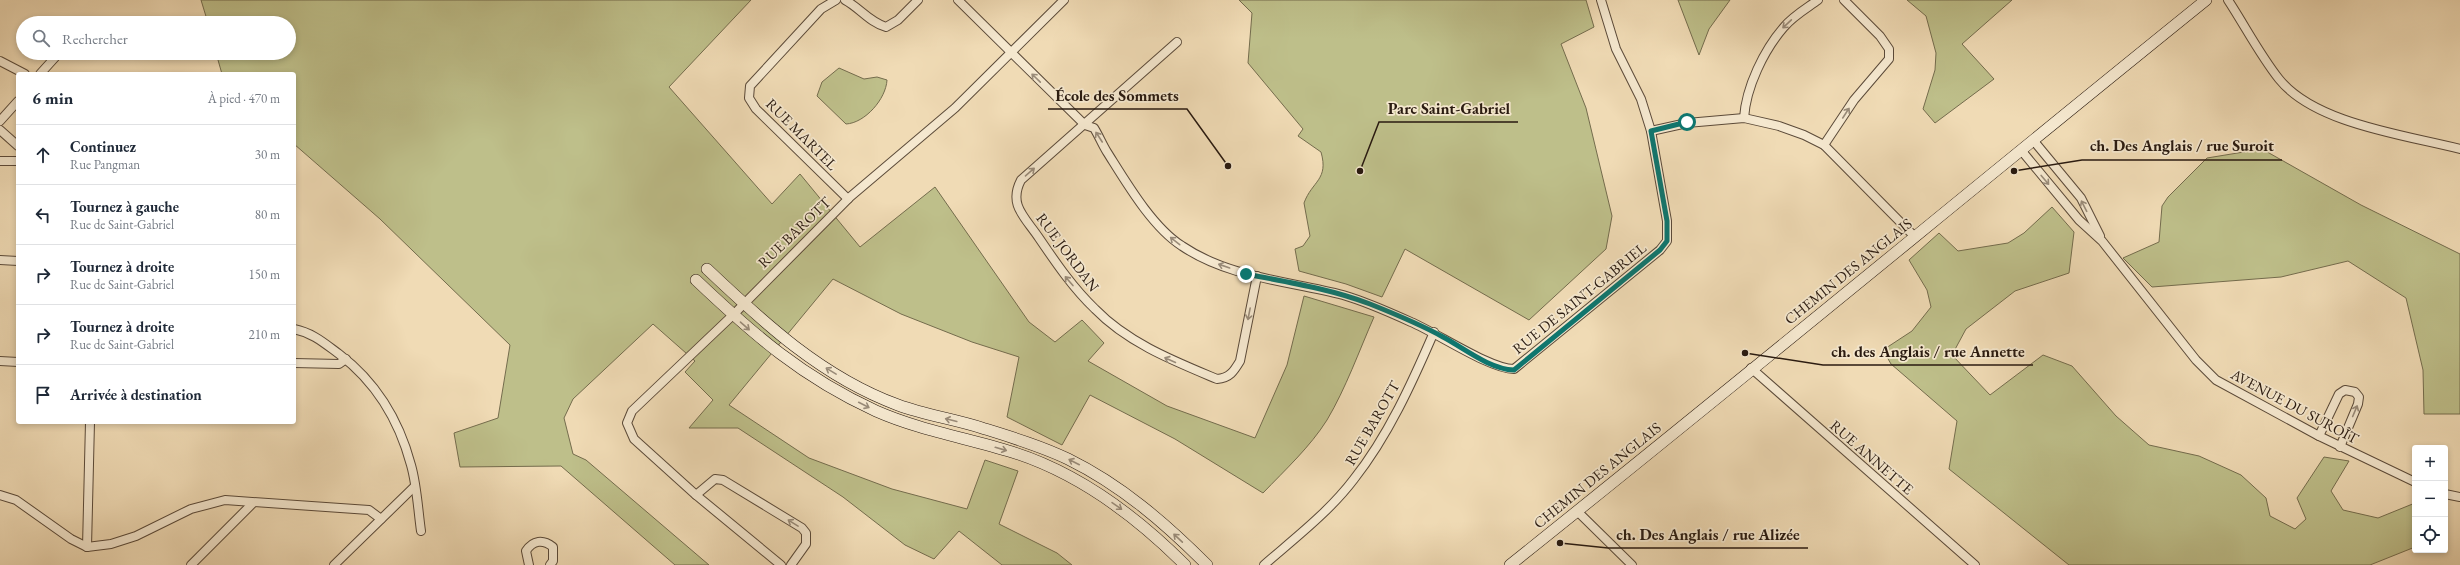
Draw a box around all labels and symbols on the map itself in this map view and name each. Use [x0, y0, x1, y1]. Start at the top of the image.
one-way arrow [1782, 20, 1792, 29]
one-way arrow [1031, 73, 1041, 83]
callout: École des Sommets [1048, 81, 1187, 109]
text: École des Sommets [1055, 85, 1179, 106]
street label: RUE MARTEL [762, 94, 842, 174]
callout: Parc Saint-Gabriel [1379, 94, 1518, 122]
text: Parc Saint-Gabriel [1388, 98, 1511, 119]
one-way arrow [1842, 108, 1850, 119]
route start [1678, 113, 1696, 131]
one-way arrow [1095, 132, 1103, 143]
callout: ch. Des Anglais / rue Suroit [2082, 132, 2282, 160]
text: ch. Des Anglais / rue Suroit [2090, 135, 2274, 156]
one-way arrow [1024, 168, 1035, 177]
one-way arrow [2041, 174, 2050, 185]
street label: RUE BAROTT [753, 192, 835, 272]
one-way arrow [2080, 200, 2088, 212]
street label: RUE JORDAN [1032, 209, 1104, 295]
street label: CHEMIN DES ANGLAIS [1780, 214, 1916, 328]
one-way arrow [1170, 237, 1181, 246]
street label: RUE DE SAINT-GABRIEL [1508, 238, 1650, 358]
one-way arrow [1218, 262, 1231, 269]
route end [1237, 265, 1255, 283]
one-way arrow [1064, 275, 1073, 286]
one-way arrow [1245, 307, 1253, 320]
one-way arrow [739, 321, 750, 330]
callout: ch. des Anglais / rue Annette [1823, 337, 2033, 365]
text: ch. des Anglais / rue Annette [1831, 341, 2025, 362]
one-way arrow [1165, 355, 1177, 363]
street label: AVENUE DU SUROÎT [2227, 364, 2363, 448]
one-way arrow [825, 367, 837, 375]
street label: RUE BAROTT [1340, 377, 1404, 469]
one-way arrow [858, 401, 870, 409]
one-way arrow [2352, 405, 2359, 417]
one-way arrow [945, 416, 958, 423]
street label: RUE ANNETTE [1826, 416, 1918, 499]
street label: CHEMIN DES ANGLAIS [1529, 418, 1665, 532]
one-way arrow [994, 446, 1007, 453]
one-way arrow [1068, 458, 1080, 465]
one-way arrow [1111, 502, 1122, 510]
one-way arrow [788, 519, 799, 527]
callout: ch. Des Anglais / rue Alizée [1608, 520, 1808, 548]
text: ch. Des Anglais / rue Alizée [1616, 524, 1800, 545]
one-way arrow [1173, 534, 1183, 543]

